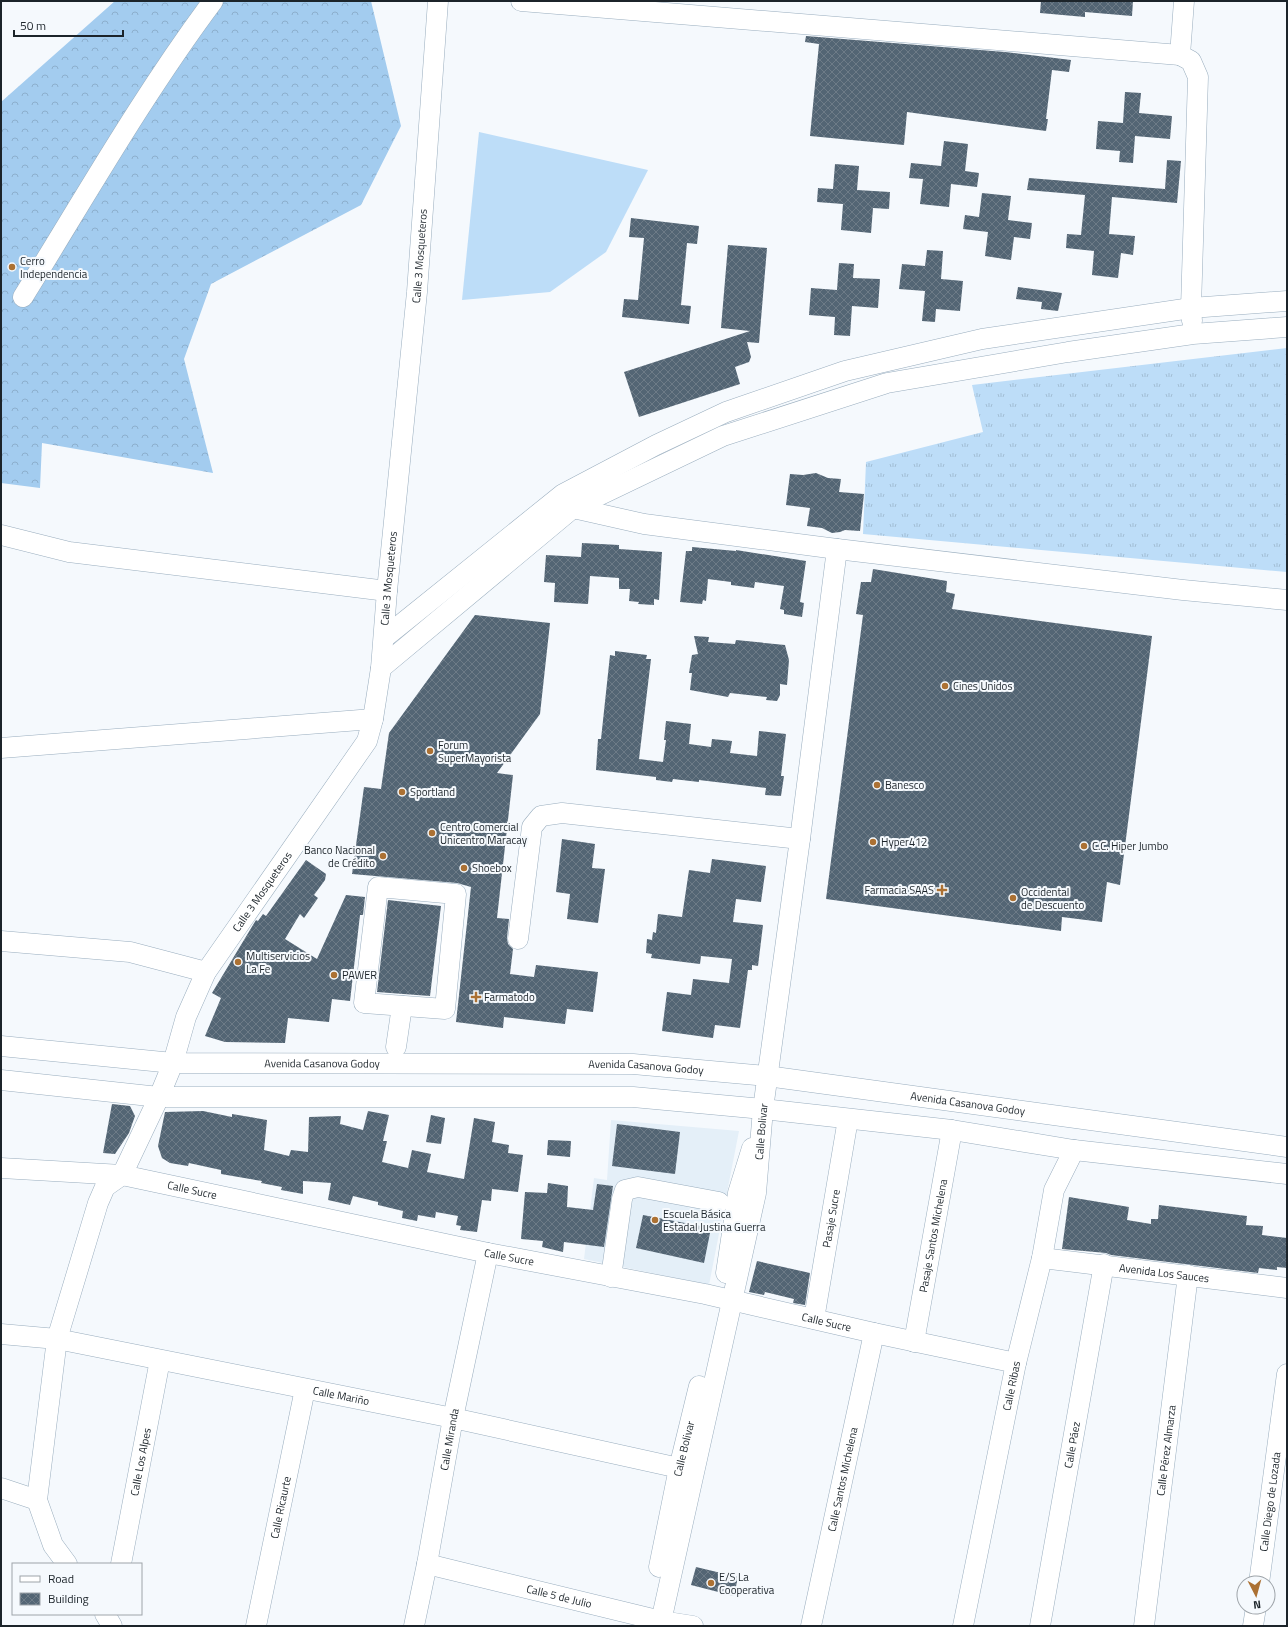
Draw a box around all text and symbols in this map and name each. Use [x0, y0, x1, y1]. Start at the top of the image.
scale bar [14, 12, 123, 38]
text: 50 m [20, 16, 46, 35]
street label: Calle 3 Mosqueteros [408, 208, 431, 304]
place label: Cerro Independencia [20, 253, 88, 282]
marker: Cerro Independencia [7, 262, 17, 272]
street label: Calle 3 Mosqueteros [376, 531, 401, 626]
place label: Cines Unidos [953, 678, 1013, 694]
marker: Cines Unidos [940, 681, 950, 691]
place label: Forum SuperMayorista [438, 737, 512, 766]
marker: Forum SuperMayorista [425, 746, 435, 756]
place label: Banesco [885, 777, 925, 793]
marker: Banesco [872, 780, 882, 790]
place label: Sportland [410, 784, 455, 800]
marker: Sportland [397, 787, 407, 797]
place label: Centro Comercial Unicentro Maracay [440, 819, 528, 848]
marker: Centro Comercial Unicentro Maracay [427, 828, 437, 838]
place label: Hyper412 [881, 834, 927, 850]
marker: Hyper412 [868, 837, 878, 847]
place label: C.C. Hiper Jumbo [1092, 838, 1168, 854]
marker: C.C. Hiper Jumbo [1079, 841, 1089, 851]
place label: Banco Nacional de Crédito [304, 842, 375, 871]
street label: Calle 3 Mosqueteros [228, 848, 296, 935]
marker: Banco Nacional de Crédito [378, 851, 388, 861]
place label: Shoebox [472, 860, 512, 876]
marker: Shoebox [459, 863, 469, 873]
place label: Farmacia SAAS [865, 882, 934, 898]
place label: Occidental de Descuento [1021, 884, 1084, 913]
marker: Farmacia SAAS [937, 885, 947, 895]
marker: Occidental de Descuento [1008, 893, 1018, 903]
place label: Multiservicios La Fe [246, 948, 310, 977]
marker: Multiservicios La Fe [233, 957, 243, 967]
place label: PAWER [342, 967, 377, 983]
marker: PAWER [329, 970, 339, 980]
place label: Farmatodo [484, 989, 535, 1005]
marker: Farmatodo [471, 992, 481, 1002]
street label: Avenida Casanova Godoy [264, 1055, 381, 1071]
street label: Avenida Casanova Godoy [588, 1056, 705, 1078]
street label: Avenida Casanova Godoy [909, 1088, 1027, 1119]
street label: Calle Bolivar [751, 1102, 772, 1161]
street label: Calle Sucre [166, 1177, 219, 1203]
street label: Pasaje Santos Michelena [915, 1177, 951, 1294]
street label: Pasaje Sucre [818, 1188, 844, 1249]
place label: Escuela Básica Estadal Justina Guerra [663, 1206, 766, 1235]
marker: Escuela Básica Estadal Justina Guerra [650, 1215, 660, 1225]
street label: Calle Sucre [483, 1244, 536, 1270]
street label: Avenida Los Sauces [1118, 1260, 1210, 1286]
street label: Calle Sucre [800, 1309, 853, 1336]
street label: Calle Ribas [999, 1360, 1024, 1412]
street label: Calle Mariño [312, 1382, 371, 1409]
street label: Calle Pérez Almarza [1152, 1404, 1180, 1497]
street label: Calle Miranda [436, 1406, 463, 1472]
street label: Calle Bolivar [670, 1419, 698, 1478]
street label: Calle Páez [1060, 1420, 1084, 1469]
street label: Calle Santos Michelena [823, 1425, 862, 1533]
street label: Calle Los Alpes [126, 1427, 155, 1497]
street label: Calle Diego de Lozada [1255, 1451, 1285, 1552]
street label: Calle Ricaurte [266, 1475, 295, 1540]
legend [12, 1563, 142, 1615]
text: Road [48, 1569, 74, 1588]
place label: E/S La Cooperativa [719, 1569, 775, 1598]
north arrow [1236, 1575, 1276, 1615]
marker: E/S La Cooperativa [706, 1578, 716, 1588]
street label: Calle 5 de Julio [525, 1581, 594, 1612]
text: Building [48, 1589, 89, 1608]
text: N [1252, 1597, 1262, 1613]

